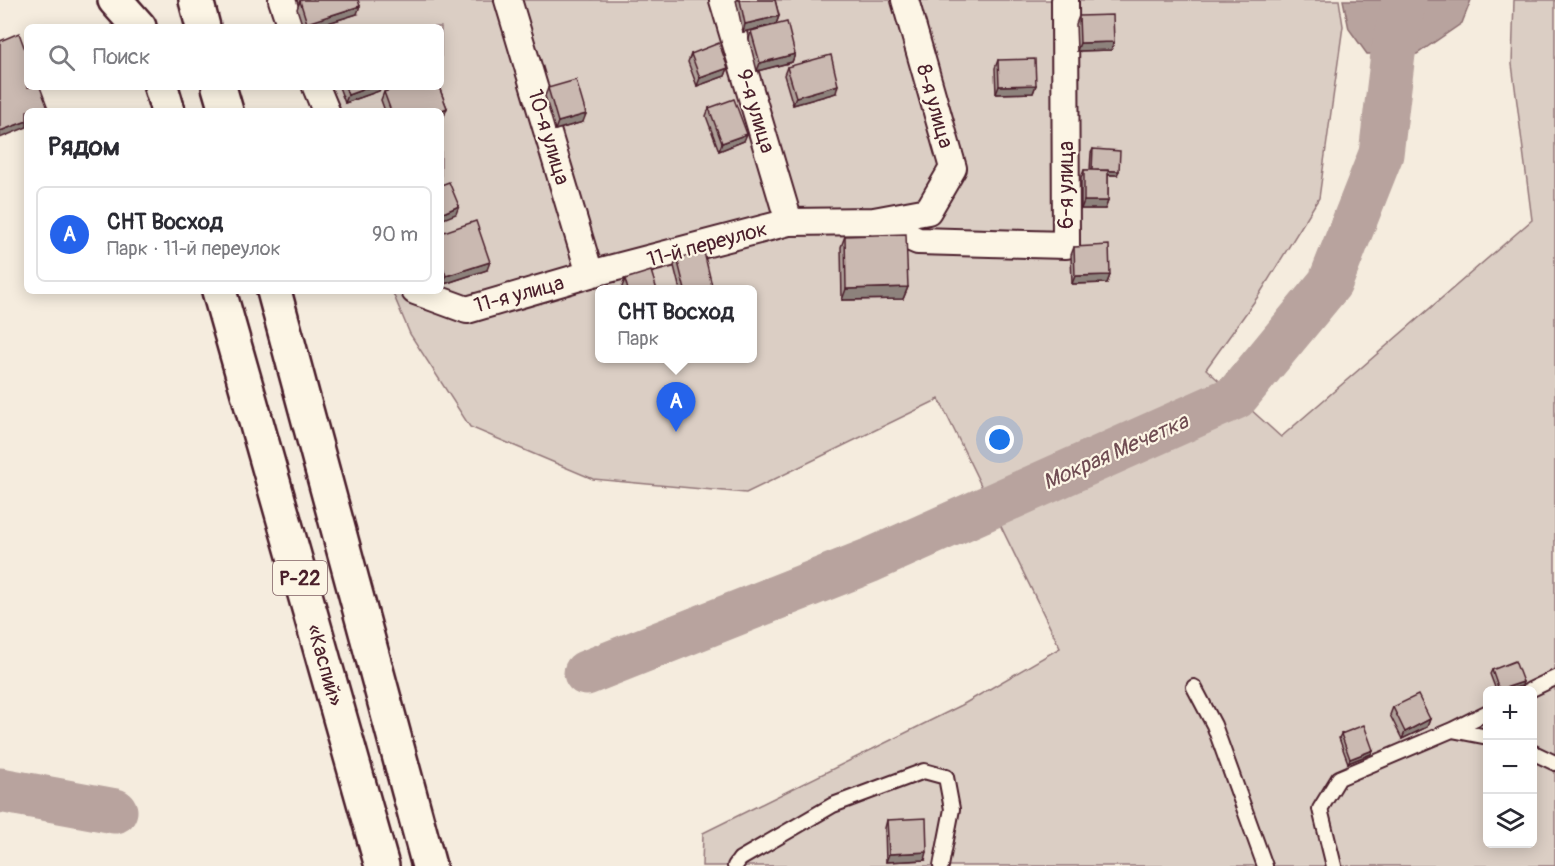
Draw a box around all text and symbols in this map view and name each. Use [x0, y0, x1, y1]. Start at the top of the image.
search box [24, 24, 444, 90]
icon: search [45, 41, 78, 74]
text: Поиск [93, 43, 150, 71]
street label: 8-я улица [910, 61, 959, 151]
street label: 9-я улица [730, 66, 781, 156]
street label: 10-я улица [521, 86, 576, 188]
text: Рядом [48, 131, 120, 163]
street label: 6-я улица [1053, 141, 1080, 229]
text: СНТ Восход [107, 208, 223, 236]
street label: 11-й переулок [644, 215, 770, 273]
text: A [63, 222, 76, 247]
text: 90 m [372, 222, 418, 247]
text: Парк · 11-й переулок [107, 236, 281, 261]
street label: 11-я улица [471, 270, 567, 319]
popup [595, 285, 757, 363]
text: СНТ Восход [618, 298, 734, 326]
text: Парк [618, 326, 659, 351]
pin: A [656, 382, 696, 432]
water label: Мокрая Мечетка [1038, 407, 1194, 496]
your location [985, 425, 1014, 454]
road number: Р-22 [273, 561, 327, 595]
street label: «Каспий» [300, 621, 349, 709]
map controls [1483, 686, 1537, 848]
button: + [1483, 686, 1537, 740]
button: − [1483, 740, 1537, 794]
button: layers [1483, 794, 1537, 848]

